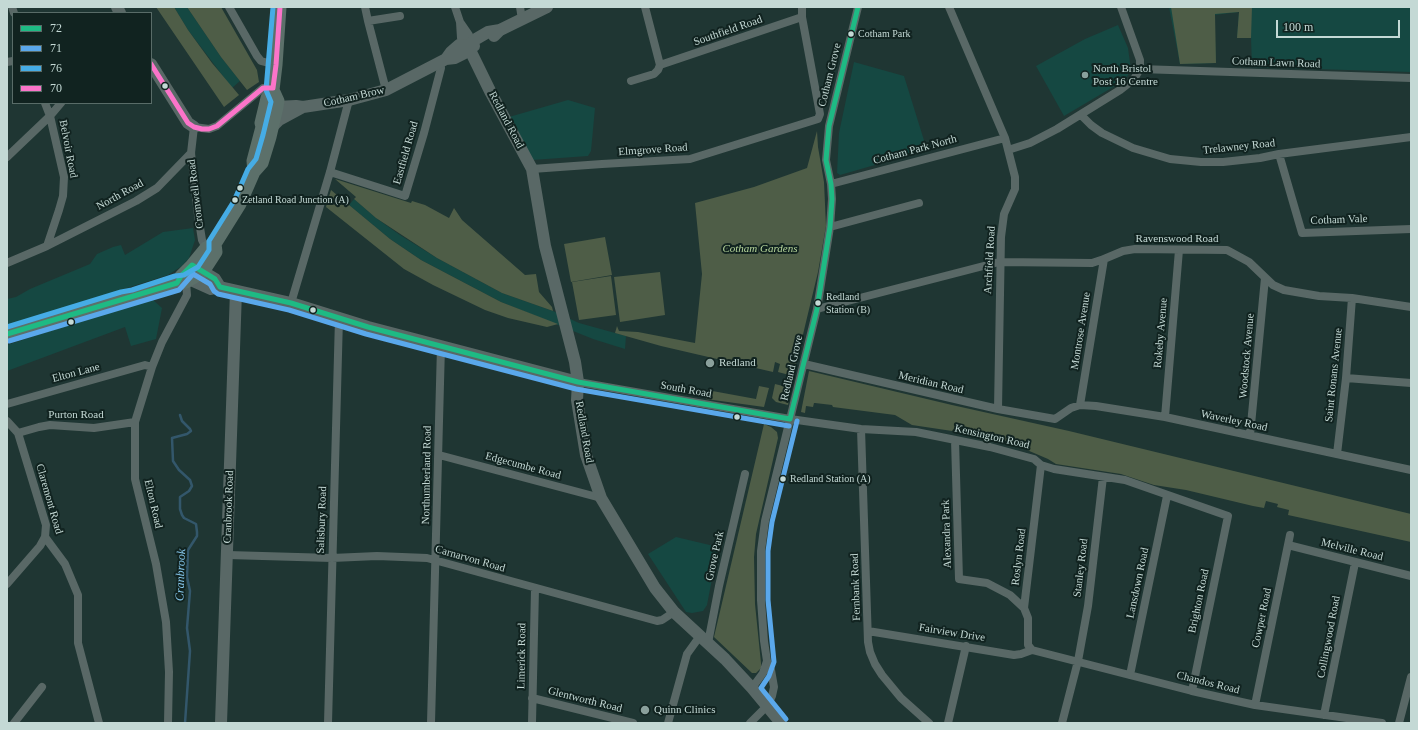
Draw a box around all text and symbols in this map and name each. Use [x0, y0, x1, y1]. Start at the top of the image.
legend [12, 12, 152, 104]
scale bar [1278, 12, 1402, 38]
street label: Southfield Road [692, 13, 764, 49]
text: 100 m [1283, 20, 1313, 34]
text: 72 [50, 21, 62, 35]
place label: Cotham Park [858, 28, 910, 40]
marker: Cotham Park [846, 29, 856, 39]
text: 71 [50, 41, 62, 55]
street label: Cotham Grove [816, 42, 844, 108]
street label: Cotham Lawn Road [1231, 55, 1321, 71]
text: 76 [50, 61, 62, 75]
place label: North Bristol Post 16 Centre [1093, 62, 1158, 88]
marker: North Bristol Post 16 Centre [1080, 70, 1090, 80]
text: 70 [50, 81, 62, 95]
unlabelled marker [160, 81, 170, 91]
street label: Cotham Brow [322, 84, 386, 110]
street label: Redland Road [485, 89, 527, 151]
street label: Belvoir Road [56, 119, 80, 179]
street label: Eastfield Road [391, 120, 421, 186]
street label: Cotham Park North [872, 132, 958, 168]
street label: Trelawney Road [1202, 137, 1276, 157]
street label: Elmgrove Road [618, 141, 688, 159]
street label: Cromwell Road [185, 158, 207, 230]
street label: North Road [94, 177, 146, 213]
unlabelled marker [235, 183, 245, 193]
place label: Zetland Road Junction (A) [242, 194, 349, 206]
marker: Zetland Road Junction (A) [230, 195, 240, 205]
street label: Cotham Vale [1310, 212, 1368, 228]
street label: Archfield Road [982, 226, 998, 294]
street label: Ravenswood Road [1136, 232, 1218, 246]
park label: Cotham Gardens [722, 242, 798, 256]
place label: Redland Station (B) [826, 291, 870, 314]
street label: Montrose Avenue [1068, 291, 1094, 371]
street label: Rokeby Avenue [1151, 297, 1171, 369]
marker: Redland Station (B) [813, 298, 823, 308]
unlabelled marker [308, 305, 318, 315]
street label: Woodstock Avenue [1237, 313, 1257, 399]
unlabelled marker [66, 317, 76, 327]
street label: Saint Ronans Avenue [1322, 327, 1346, 423]
street label: Redland Grove [778, 334, 806, 402]
place label: Redland [719, 356, 756, 370]
marker: Redland [704, 357, 716, 369]
street label: Elton Lane [51, 360, 101, 386]
street label: Meridian Road [897, 369, 965, 397]
street label: South Road [659, 379, 713, 401]
street label: Redland Road [572, 400, 596, 464]
street label: Waverley Road [1199, 407, 1269, 435]
street label: Purton Road [48, 408, 104, 422]
unlabelled marker [732, 412, 742, 422]
street label: Kensington Road [953, 422, 1031, 452]
street label: Northumberland Road [420, 426, 434, 524]
street label: Edgecumbe Road [484, 450, 562, 482]
street label: Claremont Road [33, 462, 65, 536]
street label: Cranbrook Road [221, 470, 237, 544]
place label: Redland Station (A) [790, 473, 871, 485]
marker: Redland Station (A) [778, 474, 788, 484]
street label: Elton Road [141, 478, 165, 530]
street label: Salisbury Road [314, 486, 330, 554]
street label: Alexandra Park [939, 499, 955, 569]
street label: Roslyn Road [1009, 528, 1029, 586]
street label: Grove Park [703, 530, 727, 582]
street label: Melville Road [1320, 536, 1384, 564]
street label: Stanley Road [1071, 538, 1091, 598]
street label: Carnarvon Road [433, 543, 507, 575]
street label: Lansdown Road [1124, 547, 1152, 619]
water label: Cranbrook [173, 549, 189, 601]
street label: Fernbank Road [848, 553, 864, 621]
street label: Brighton Road [1186, 568, 1212, 634]
street label: Cowper Road [1249, 587, 1275, 649]
street label: Collingwood Road [1315, 595, 1343, 679]
street label: Fairview Drive [918, 621, 986, 645]
street label: Limerick Road [515, 623, 529, 689]
street label: Chandos Road [1175, 669, 1241, 697]
street label: Glentworth Road [546, 684, 624, 716]
place label: Quinn Clinics [654, 703, 715, 717]
marker: Quinn Clinics [639, 704, 651, 716]

